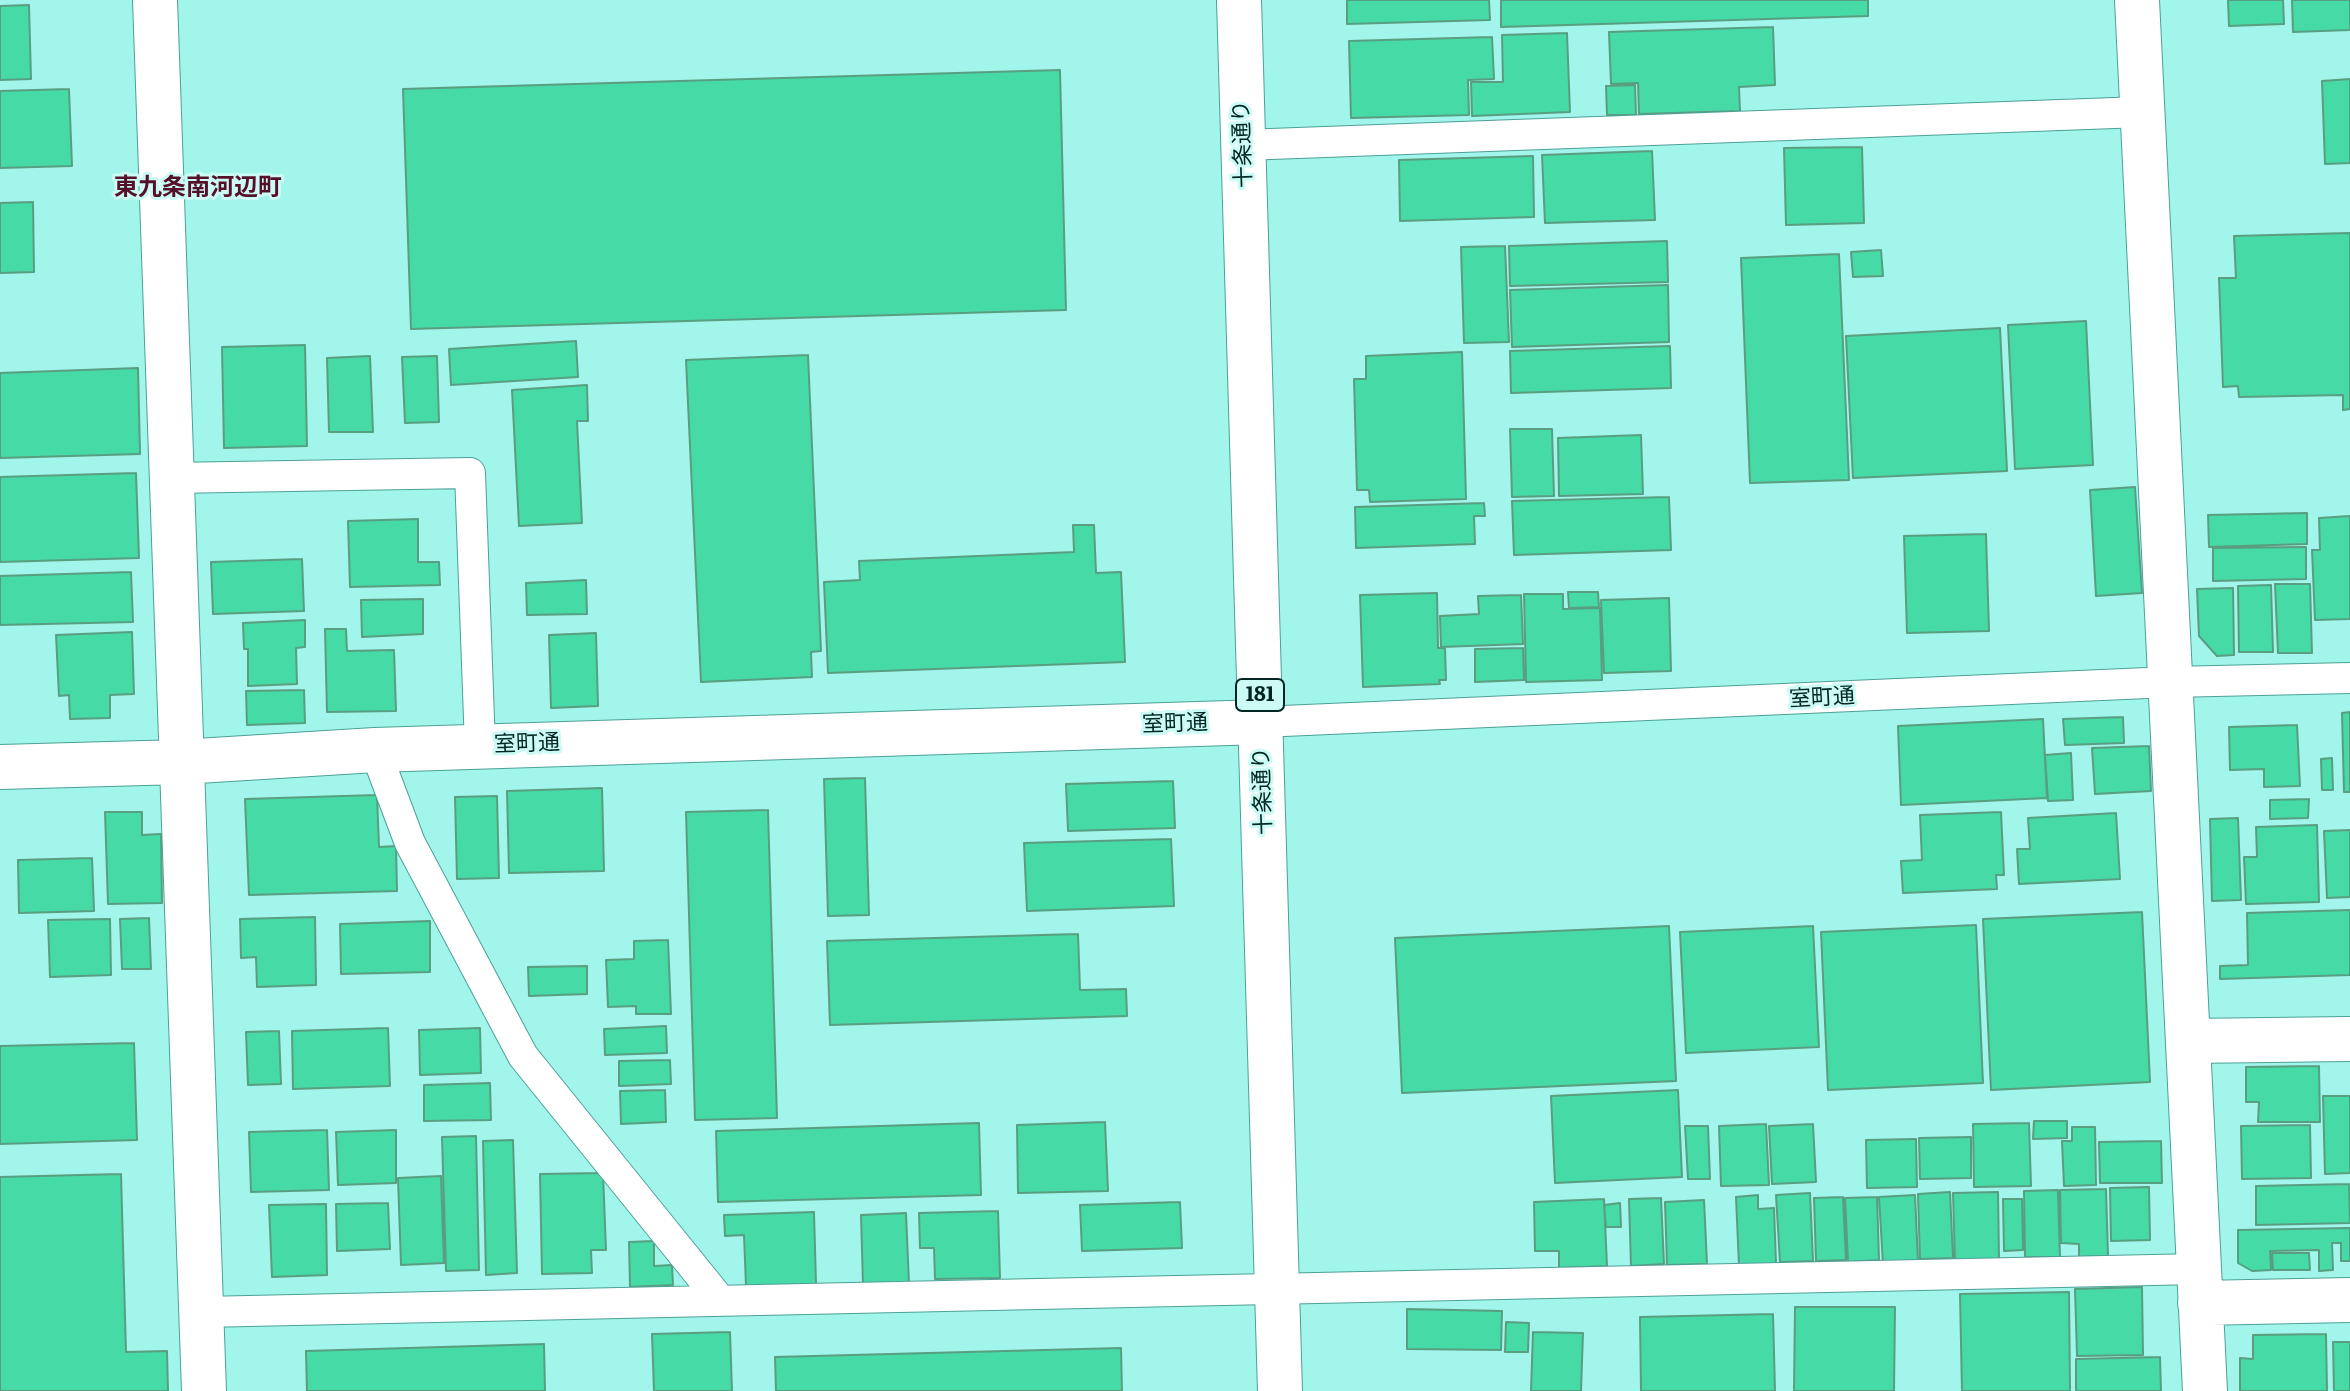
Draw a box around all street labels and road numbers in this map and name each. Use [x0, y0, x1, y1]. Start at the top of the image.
street label: 十条通り [1228, 100, 1258, 188]
road number: 181 [1236, 679, 1284, 711]
street label: 室町通 [1788, 683, 1856, 713]
street label: 室町通 [1142, 710, 1208, 738]
street label: 室町通 [494, 730, 560, 758]
street label: 十条通り [1248, 747, 1278, 835]

